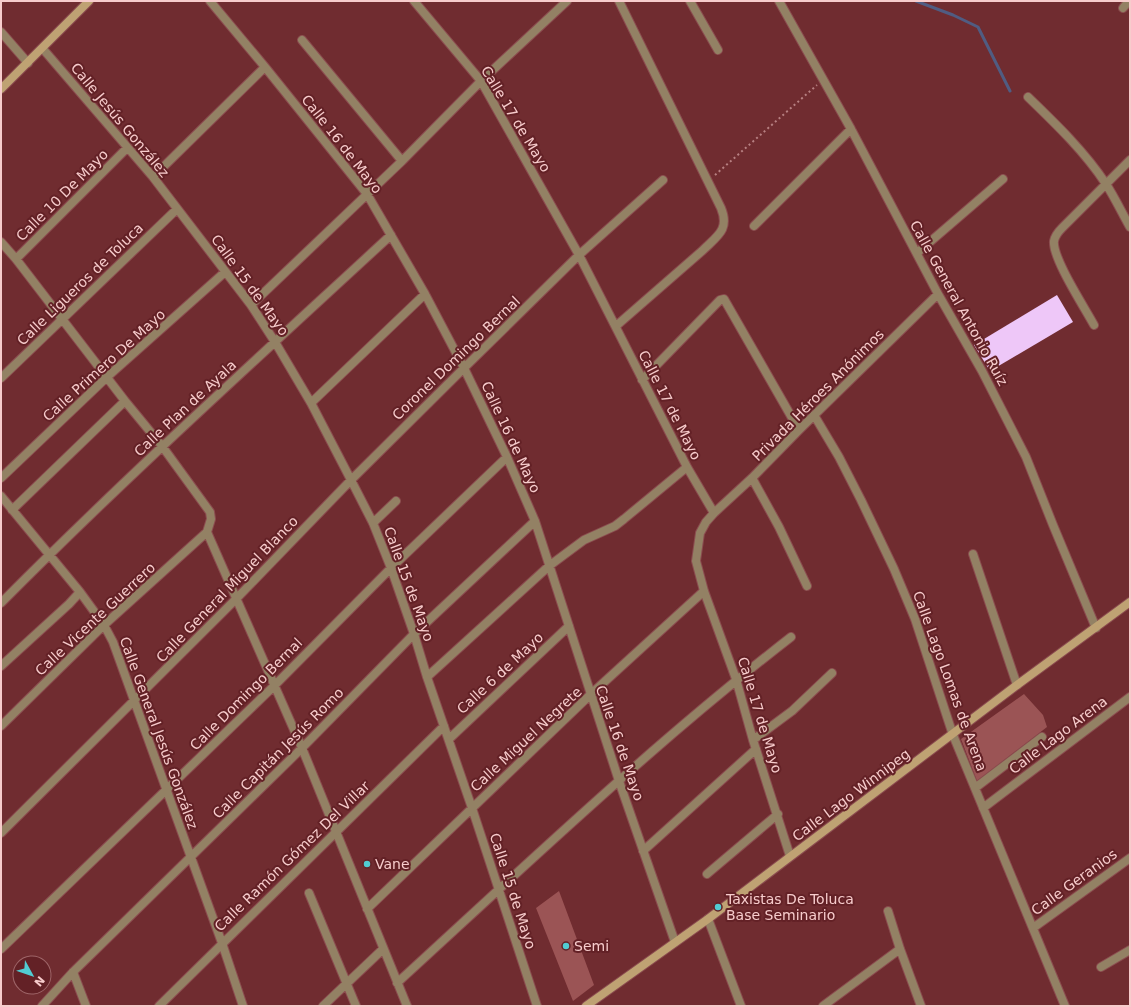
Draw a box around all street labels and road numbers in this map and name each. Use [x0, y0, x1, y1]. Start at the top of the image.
street label: Calle Jesús González [68, 60, 172, 180]
street label: Calle 17 de Mayo [478, 63, 554, 175]
street label: Calle 16 de Mayo [298, 91, 386, 197]
street label: Calle 10 De Mayo [13, 146, 111, 244]
street label: Calle General Antonio Ruíz [907, 218, 1011, 388]
street label: Calle Ligueros de Toluca [14, 220, 146, 348]
street label: Calle 15 de Mayo [208, 231, 292, 339]
street label: Coronel Domingo Bernal [389, 293, 523, 423]
street label: Calle Primero De Mayo [40, 306, 168, 424]
street label: Privada Héroes Anónimos [749, 326, 887, 464]
street label: Calle 17 de Mayo [635, 347, 705, 463]
street label: Calle Plan de Ayala [131, 357, 239, 459]
street label: Calle 16 de Mayo [478, 379, 544, 495]
street label: Calle General Miguel Blanco [153, 513, 301, 665]
street label: Calle 15 de Mayo [381, 524, 437, 644]
street label: Calle Vicente Guerrero [32, 559, 158, 679]
street label: Calle Lago Lomas de Arena [910, 589, 990, 773]
street label: Calle 6 de Mayo [454, 629, 546, 717]
street label: Calle General Jesús González [117, 635, 201, 831]
street label: Calle Domingo Bernal [187, 635, 305, 753]
street label: Calle 17 de Mayo [735, 655, 785, 775]
street label: Calle Miguel Negrete [467, 683, 585, 795]
street label: Calle 16 de Mayo [593, 683, 647, 803]
street label: Calle Capitán Jesús Romo [209, 684, 347, 822]
street label: Calle Lago Arena [1006, 693, 1110, 777]
street label: Calle Lago Winnipeg [789, 746, 913, 844]
street label: Calle Ramón Gómez Del Villar [211, 777, 373, 934]
street label: Calle 15 de Mayo [487, 831, 539, 951]
street label: Calle Geranios [1028, 846, 1120, 918]

